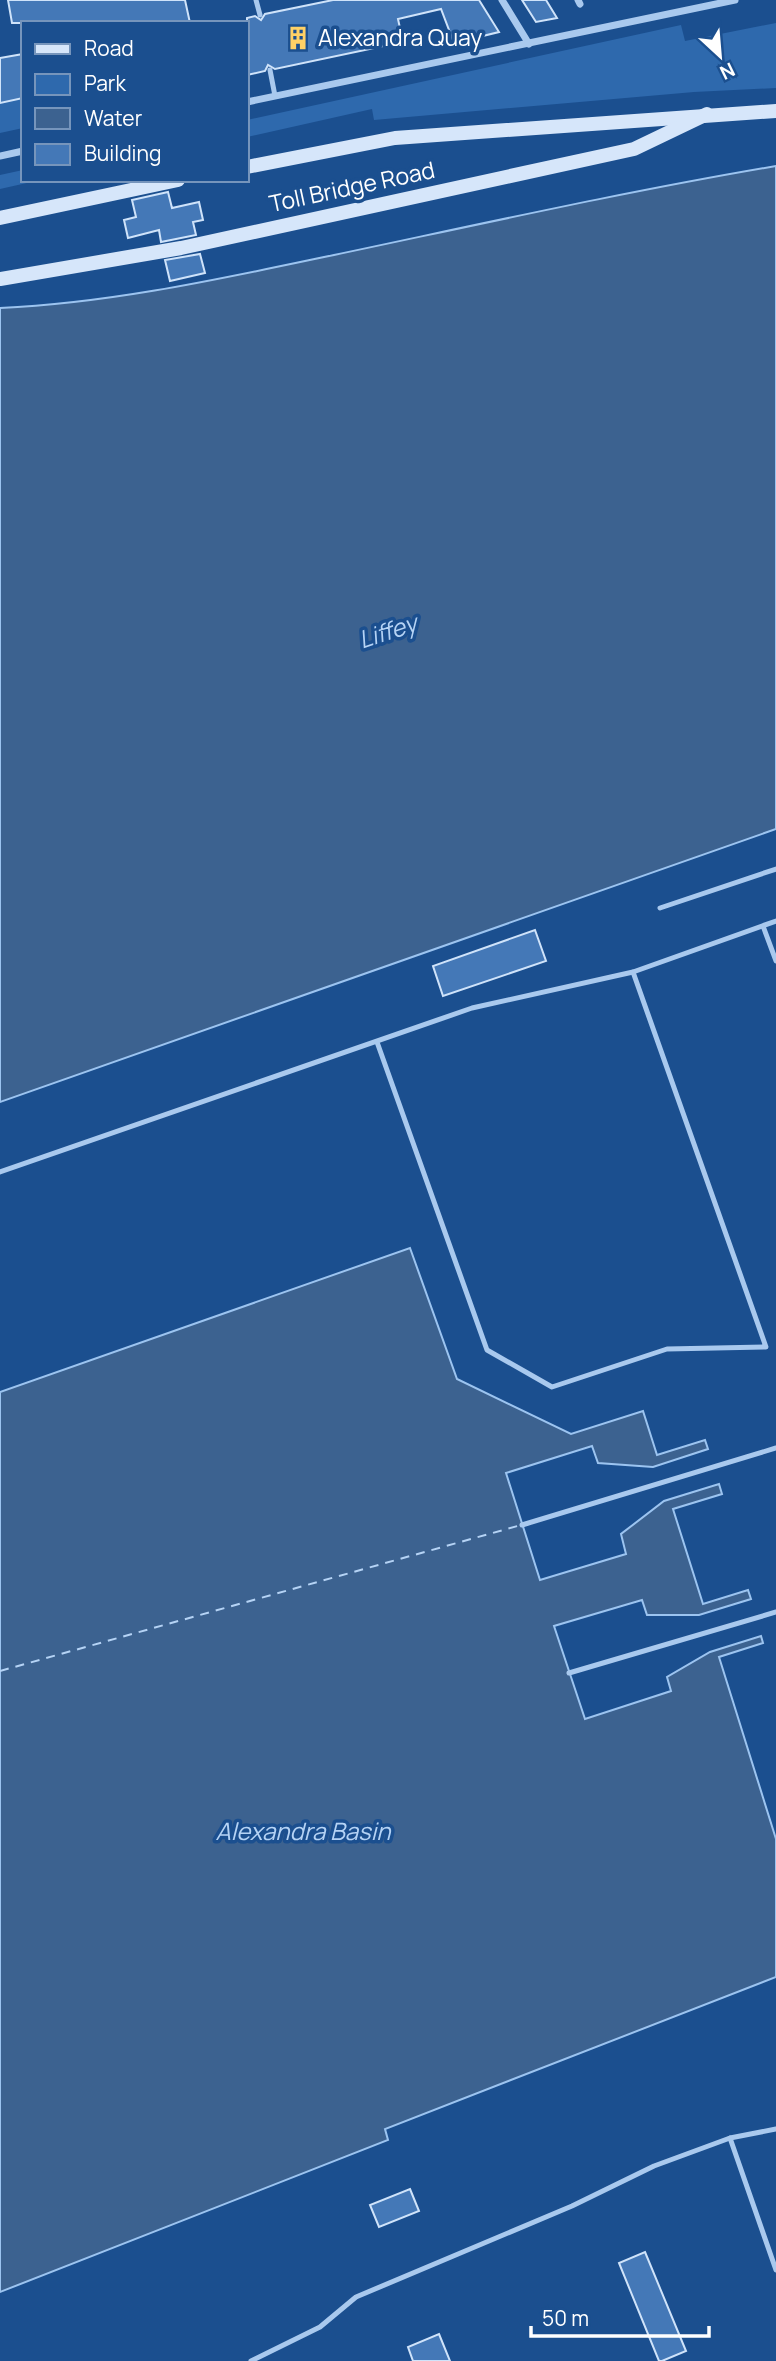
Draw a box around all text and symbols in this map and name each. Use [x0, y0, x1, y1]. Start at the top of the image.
legend [21, 21, 248, 182]
place label: Alexandra Quay [318, 21, 482, 53]
north arrow [685, 21, 755, 91]
building icon: Alexandra Quay [284, 24, 312, 52]
text: Road [84, 34, 134, 62]
text: N [716, 57, 739, 86]
text: Park [84, 69, 126, 97]
text: Water [84, 104, 143, 132]
text: Building [84, 139, 161, 167]
street label: Toll Bridge Road [266, 153, 437, 219]
water label: Liffey [354, 605, 424, 655]
water label: Alexandra Basin [215, 1814, 391, 1847]
scale bar [531, 2294, 710, 2338]
text: 50 m [542, 2304, 589, 2332]

